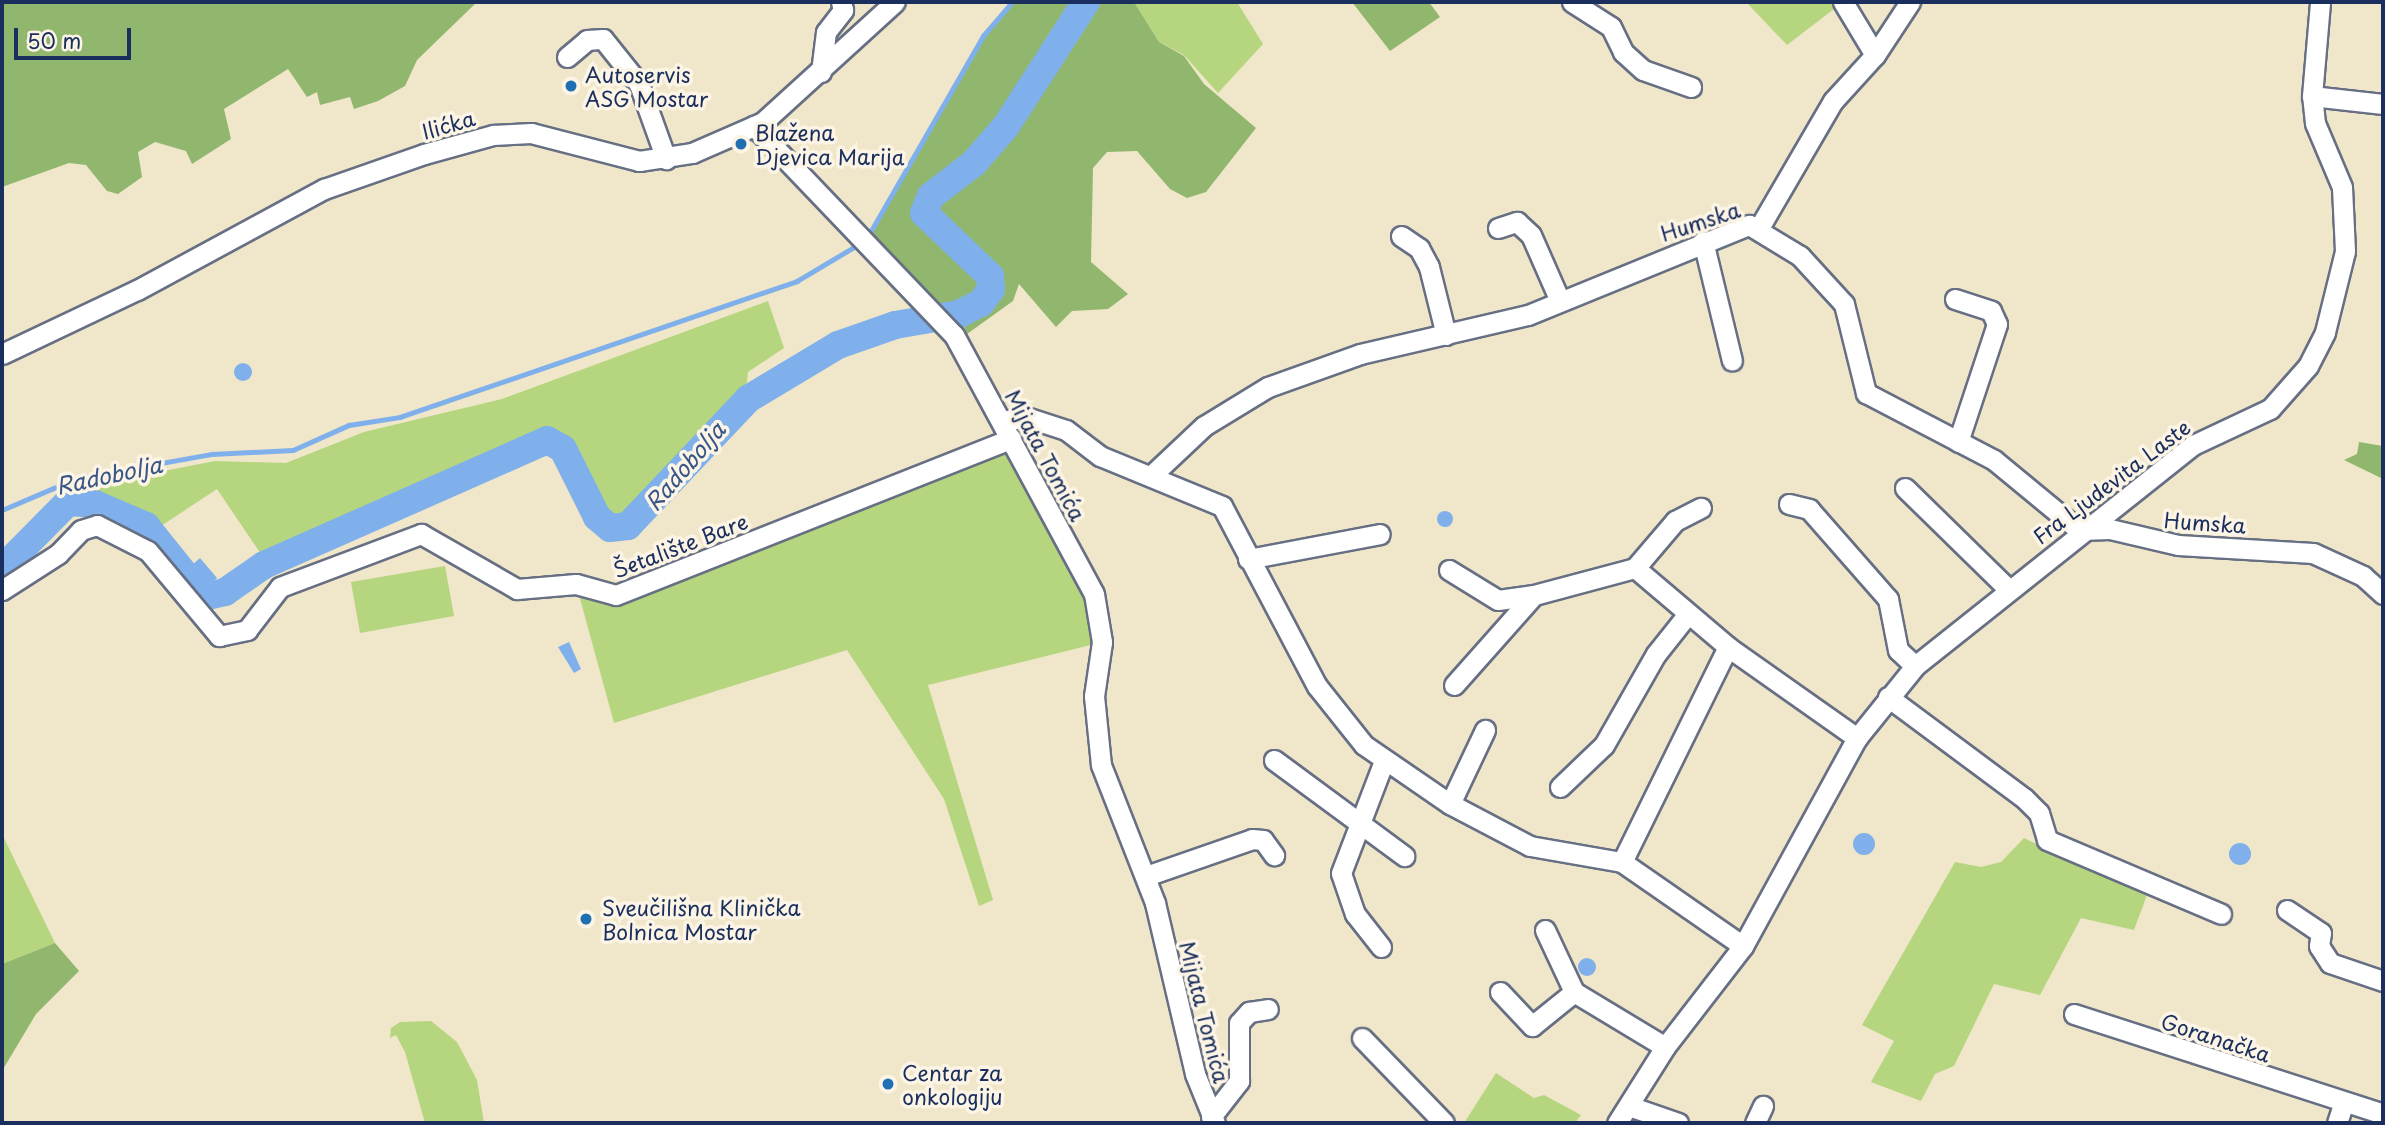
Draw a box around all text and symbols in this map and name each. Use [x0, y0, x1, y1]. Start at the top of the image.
scale bar [18, 14, 135, 58]
text: 50 m [27, 24, 81, 56]
place label: Autoservis ASG Mostar [585, 61, 711, 111]
marker: Autoservis ASG Mostar [563, 78, 579, 94]
street label: Ilićka [418, 104, 478, 144]
place label: Blažena Djevica Marija [755, 119, 905, 169]
marker: Blažena Djevica Marija [733, 136, 749, 152]
street label: Humska [1657, 196, 1743, 246]
street label: Mijata Tomića [1001, 385, 1091, 525]
street label: Fra Ljudevita Laste [2027, 413, 2195, 549]
water label: Radobolja [639, 416, 731, 516]
water label: Radobolja [53, 450, 165, 500]
street label: Humska [2163, 507, 2247, 537]
street label: Šetalište Bare [609, 508, 751, 582]
place label: Sveučilišna Klinička Bolnica Mostar [602, 894, 801, 944]
marker: Sveučilišna Klinička Bolnica Mostar [576, 909, 596, 929]
street label: Mijata Tomića [1175, 938, 1235, 1086]
street label: Goranačka [2158, 1007, 2274, 1067]
place label: Centar za onkologiju [902, 1059, 1003, 1109]
marker: Centar za onkologiju [880, 1076, 896, 1092]

